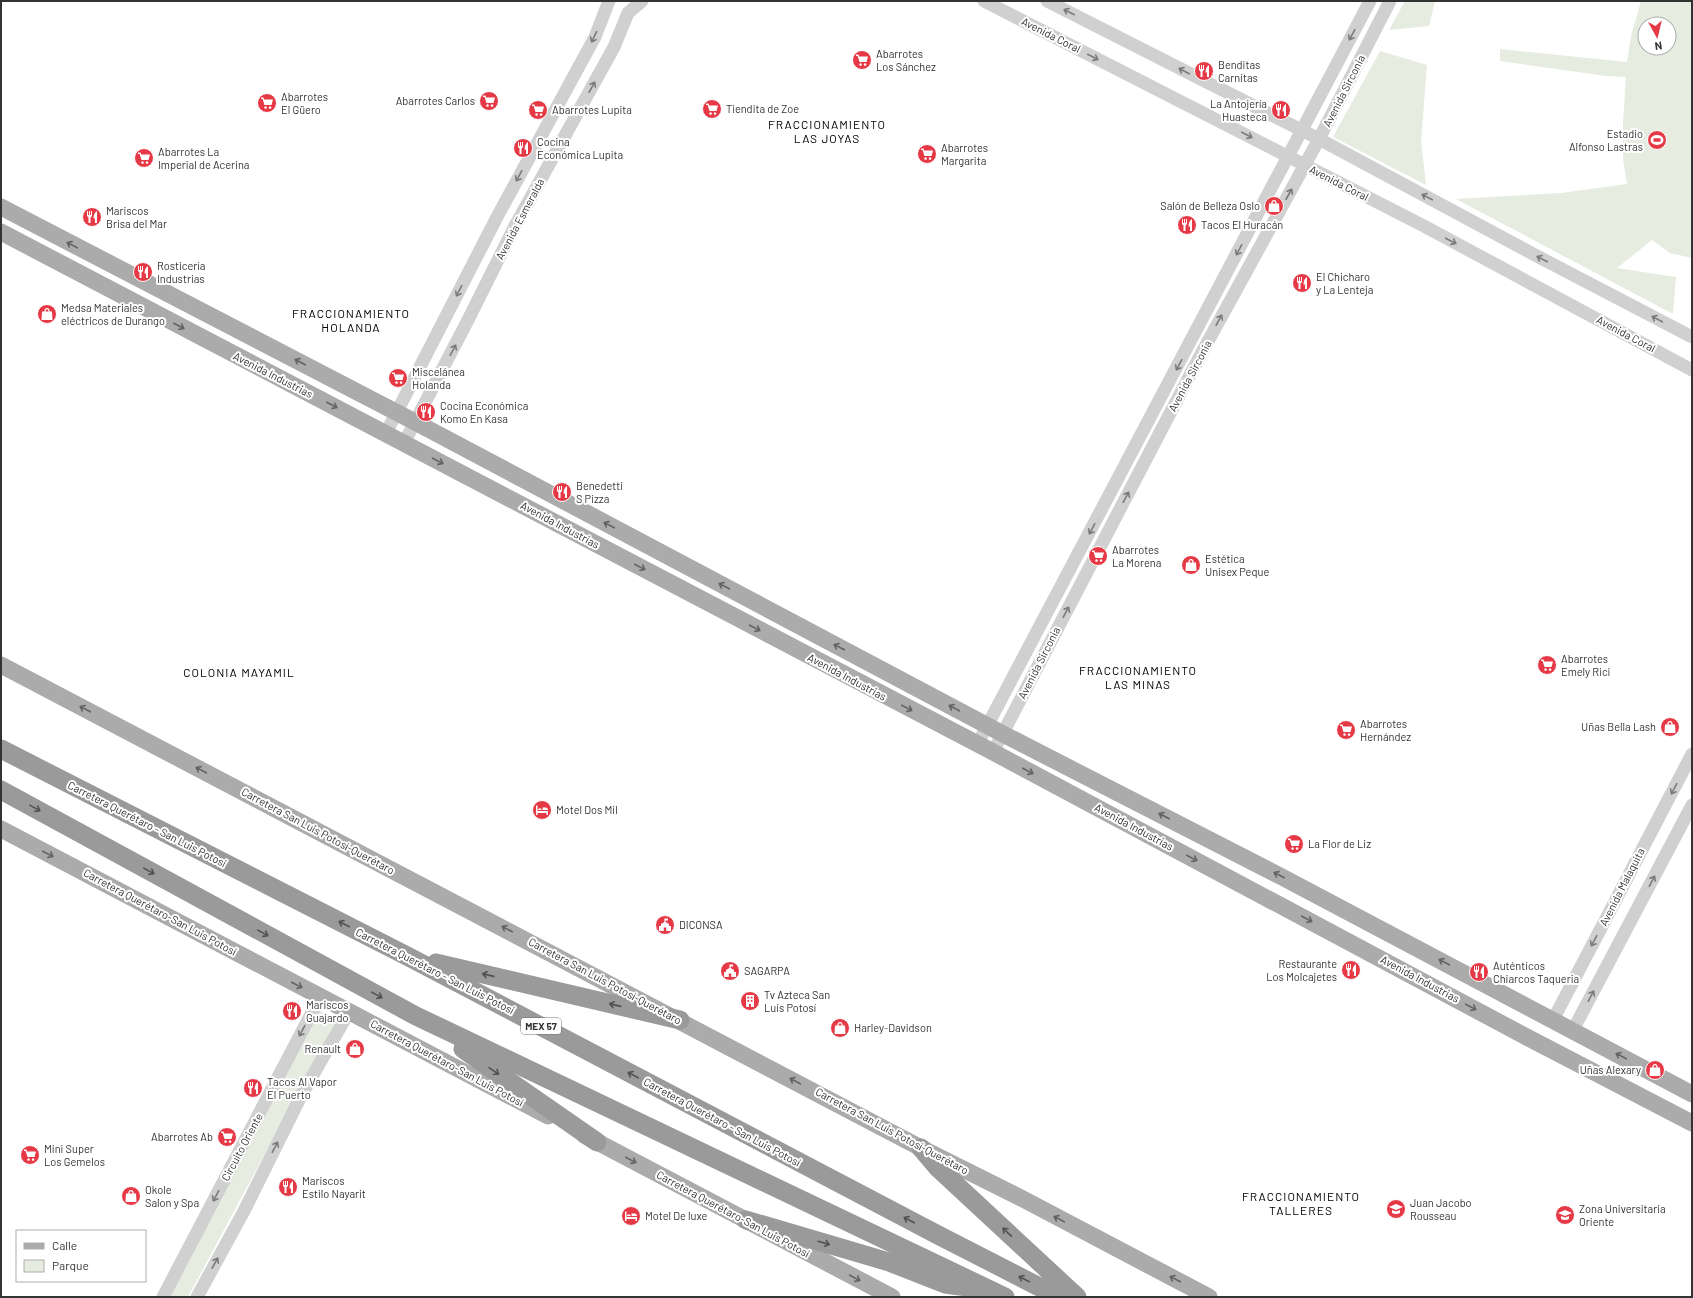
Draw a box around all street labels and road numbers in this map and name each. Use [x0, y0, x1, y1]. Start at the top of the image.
street label: Avenida Coral [1019, 14, 1083, 55]
street label: Avenida Sirconia [1320, 53, 1367, 129]
street label: Avenida Coral [1307, 162, 1371, 203]
street label: Avenida Esmeralda [493, 176, 547, 262]
street label: Avenida Coral [1595, 313, 1658, 354]
street label: Avenida Sirconia [1165, 338, 1214, 414]
street label: Avenida Industrias [231, 349, 315, 400]
street label: Avenida Industrias [519, 498, 602, 551]
street label: Avenida Sirconia [1015, 625, 1062, 701]
street label: Avenida Industrias [806, 650, 889, 703]
street label: Carretera Querétaro - San Luis Potosí [66, 778, 229, 870]
street label: Carretera San Luis Potosí-Querétaro [239, 785, 397, 877]
street label: Avenida Industrias [1093, 800, 1176, 853]
street label: Avenida Malaquita [1596, 846, 1647, 928]
street label: Carretera Querétaro-San Luis Potosí [81, 866, 240, 958]
street label: Carretera Querétaro - San Luis Potosí [354, 925, 517, 1017]
street label: Carretera San Luis Potosí-Querétaro [526, 935, 684, 1027]
street label: Avenida Industrias [1379, 952, 1462, 1005]
street label: Carretera Querétaro-San Luis Potosí [368, 1017, 527, 1109]
road number: MEX 57 [521, 1018, 561, 1034]
street label: Carretera Querétaro - San Luis Potosí [642, 1075, 804, 1169]
street label: Carretera San Luis Potosí-Querétaro [813, 1085, 971, 1177]
street label: Circuito Oriente [218, 1110, 265, 1183]
street label: Carretera Querétaro-San Luis Potosí [654, 1168, 813, 1260]

